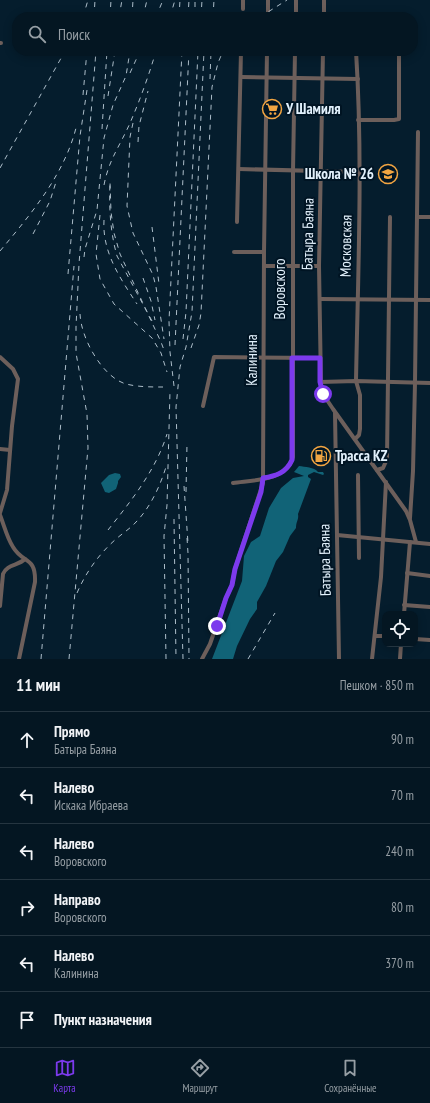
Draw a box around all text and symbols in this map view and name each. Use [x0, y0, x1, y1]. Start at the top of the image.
search box [12, 12, 418, 56]
icon: search [26, 23, 48, 45]
text: Поиск [58, 25, 90, 44]
supermarket icon: У Шамиля [261, 98, 283, 120]
place label: У Шамиля [285, 99, 341, 118]
school or university icon: Школа № 26 [377, 163, 399, 185]
place label: Школа № 26 [305, 164, 374, 183]
street label: Батыра Баяна [297, 198, 318, 270]
street label: Московская [335, 214, 356, 277]
street label: Воровского [270, 259, 289, 319]
street label: Калинина [242, 334, 261, 386]
route start [314, 385, 332, 403]
fuel station icon: Трасса KZ [310, 445, 332, 467]
place label: Трасса KZ [335, 446, 388, 465]
street label: Батыра Баяна [314, 524, 335, 596]
map controls [382, 611, 418, 647]
button: locate [382, 611, 418, 647]
route end [208, 617, 226, 635]
text: 11 мин [16, 674, 60, 696]
text: Пешком · 850 m [340, 677, 414, 694]
text: Прямо [54, 722, 90, 741]
icon: ahead [16, 729, 38, 751]
text: 90 m [391, 731, 414, 748]
text: Батыра Баяна [54, 741, 117, 758]
text: Налево [54, 778, 94, 797]
icon: left [16, 785, 38, 807]
text: 70 m [391, 787, 414, 804]
text: Искака Ибраева [54, 797, 128, 814]
text: Налево [54, 834, 94, 853]
icon: left [16, 841, 38, 863]
text: 240 m [385, 843, 414, 860]
text: Воровского [54, 853, 107, 870]
text: Направо [54, 890, 101, 909]
icon: right [16, 897, 38, 919]
text: 80 m [391, 899, 414, 916]
text: Воровского [54, 909, 107, 926]
text: Налево [54, 946, 94, 965]
icon: left [16, 953, 38, 975]
text: 370 m [385, 955, 414, 972]
text: Калинина [54, 965, 99, 982]
icon: arrive [16, 1009, 38, 1031]
text: Пункт назначения [54, 1010, 152, 1029]
tab: Карта [53, 1057, 76, 1095]
tab: Маршрут [182, 1057, 218, 1095]
tab: Сохранённые [324, 1057, 377, 1095]

